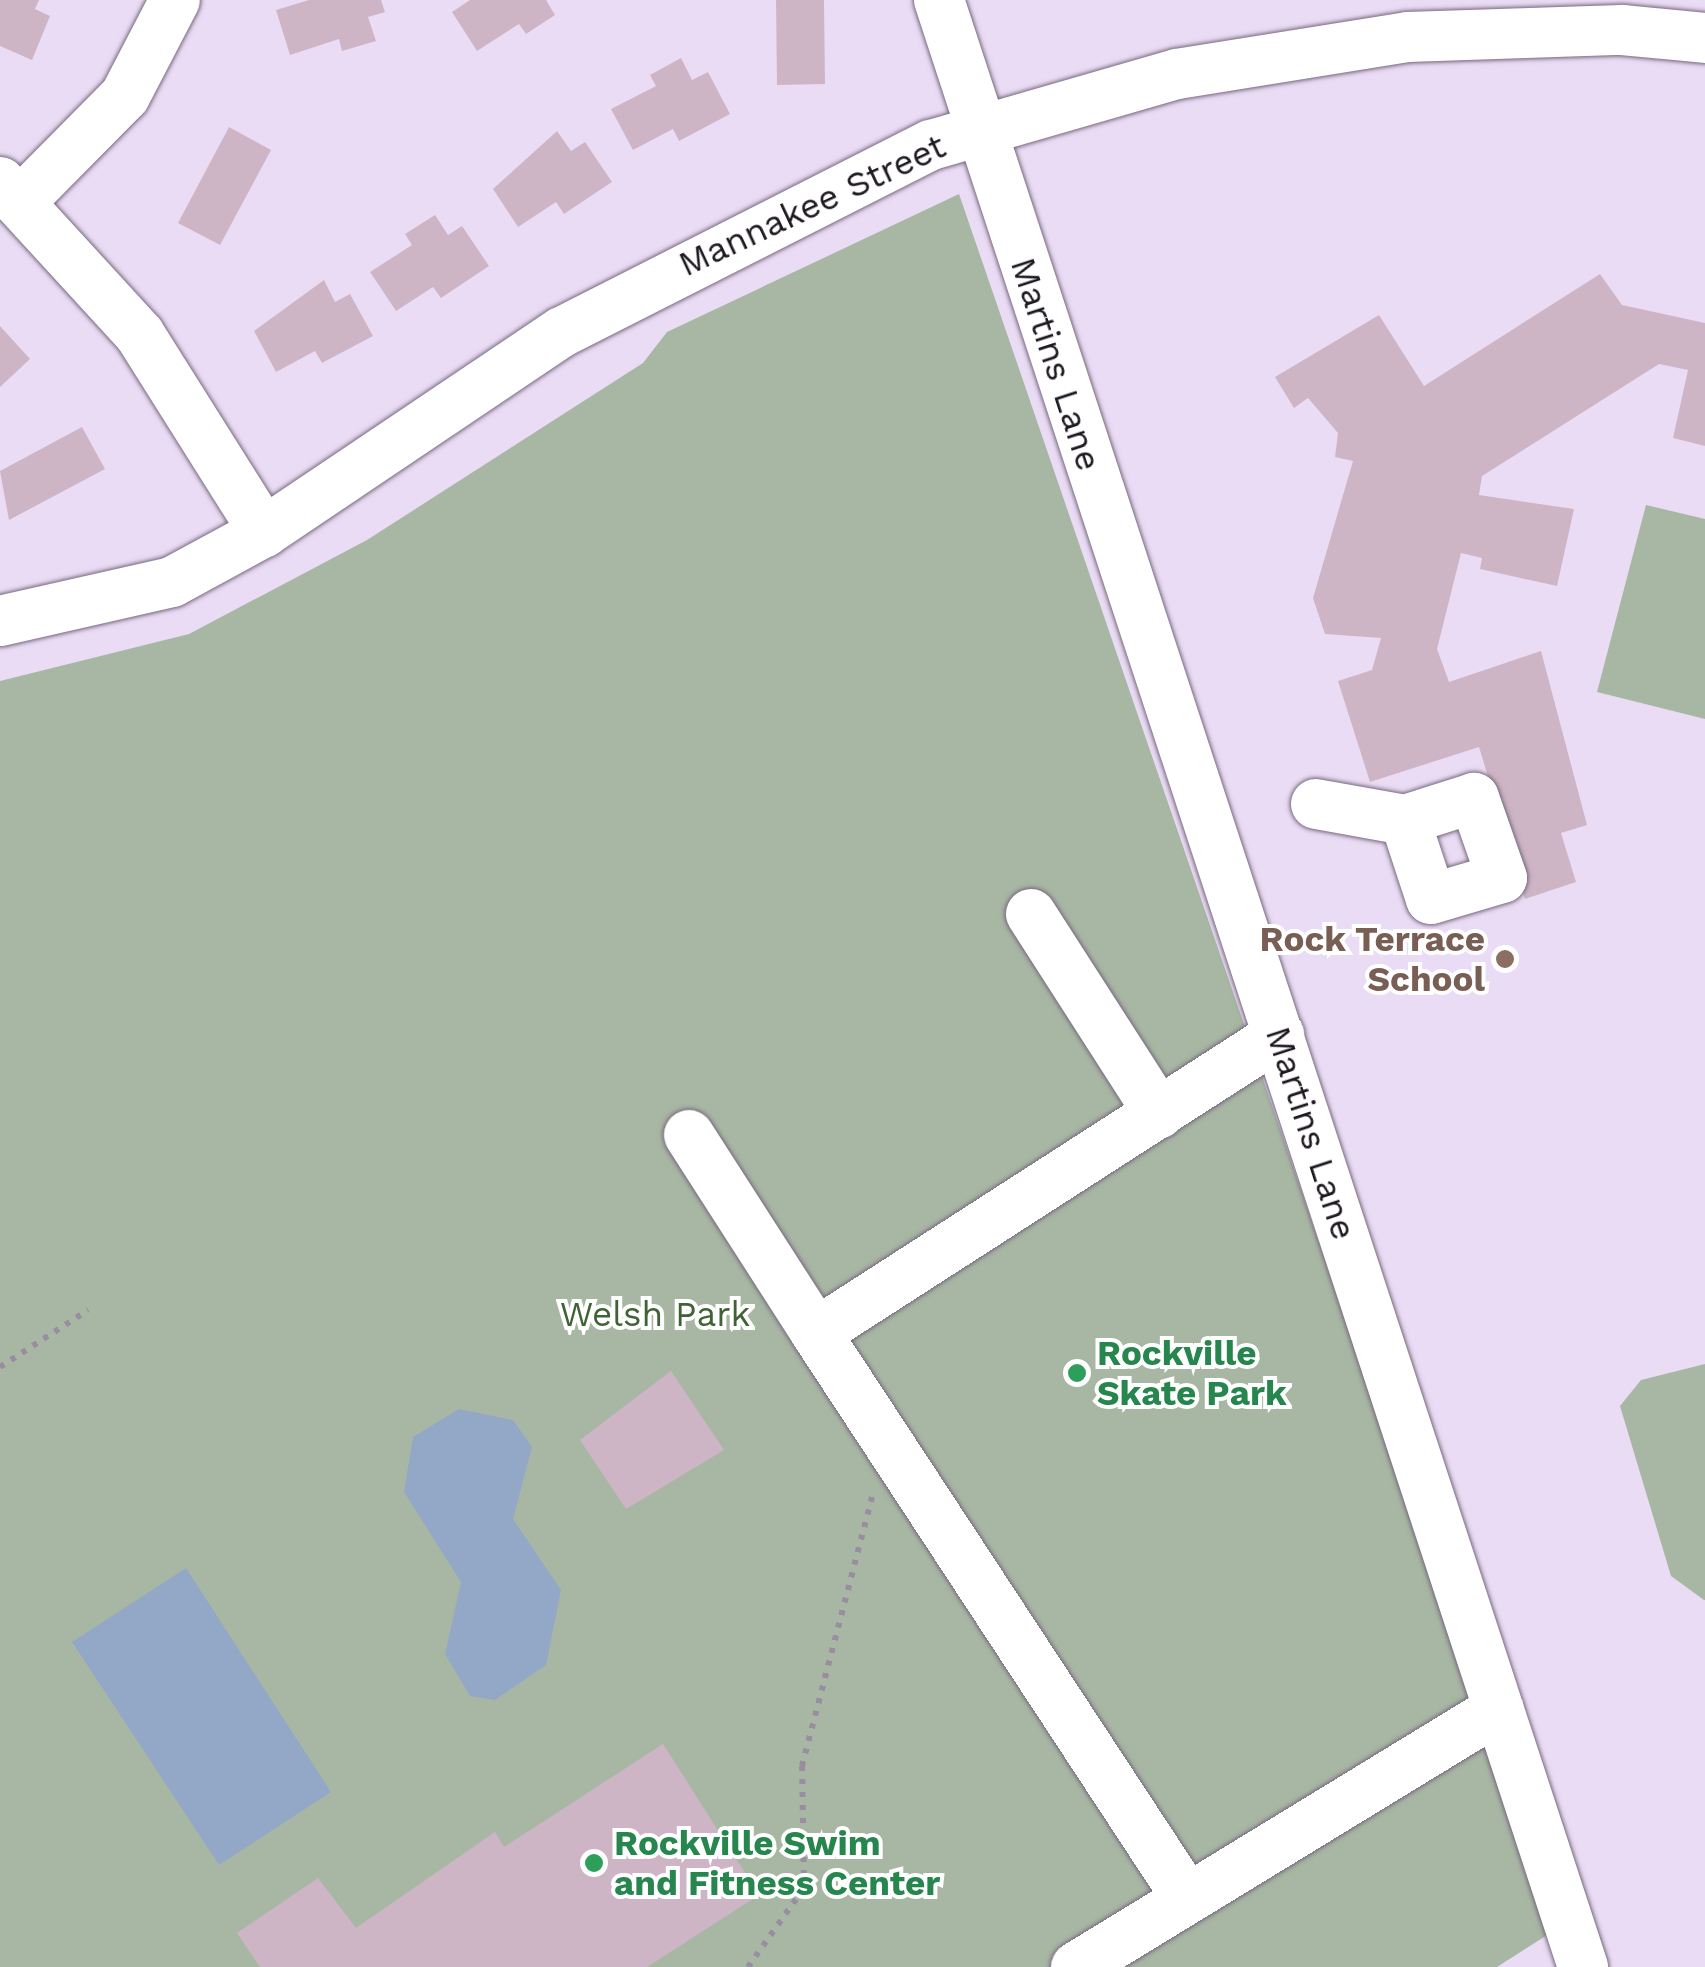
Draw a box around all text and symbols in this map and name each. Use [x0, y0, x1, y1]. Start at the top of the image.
street label: Mannakee Street [672, 125, 952, 285]
street label: Martins Lane [1002, 252, 1110, 476]
place label: Rock Terrace School [1258, 918, 1485, 1000]
marker: Rock Terrace School [1494, 948, 1516, 970]
street label: Martins Lane [1257, 1021, 1365, 1245]
park label: Welsh Park [560, 1293, 750, 1335]
place label: Rockville Skate Park [1097, 1332, 1287, 1414]
marker: Rockville Skate Park [1066, 1362, 1088, 1384]
place label: Rockville Swim and Fitness Center [614, 1822, 940, 1904]
marker: Rockville Swim and Fitness Center [583, 1852, 605, 1874]

